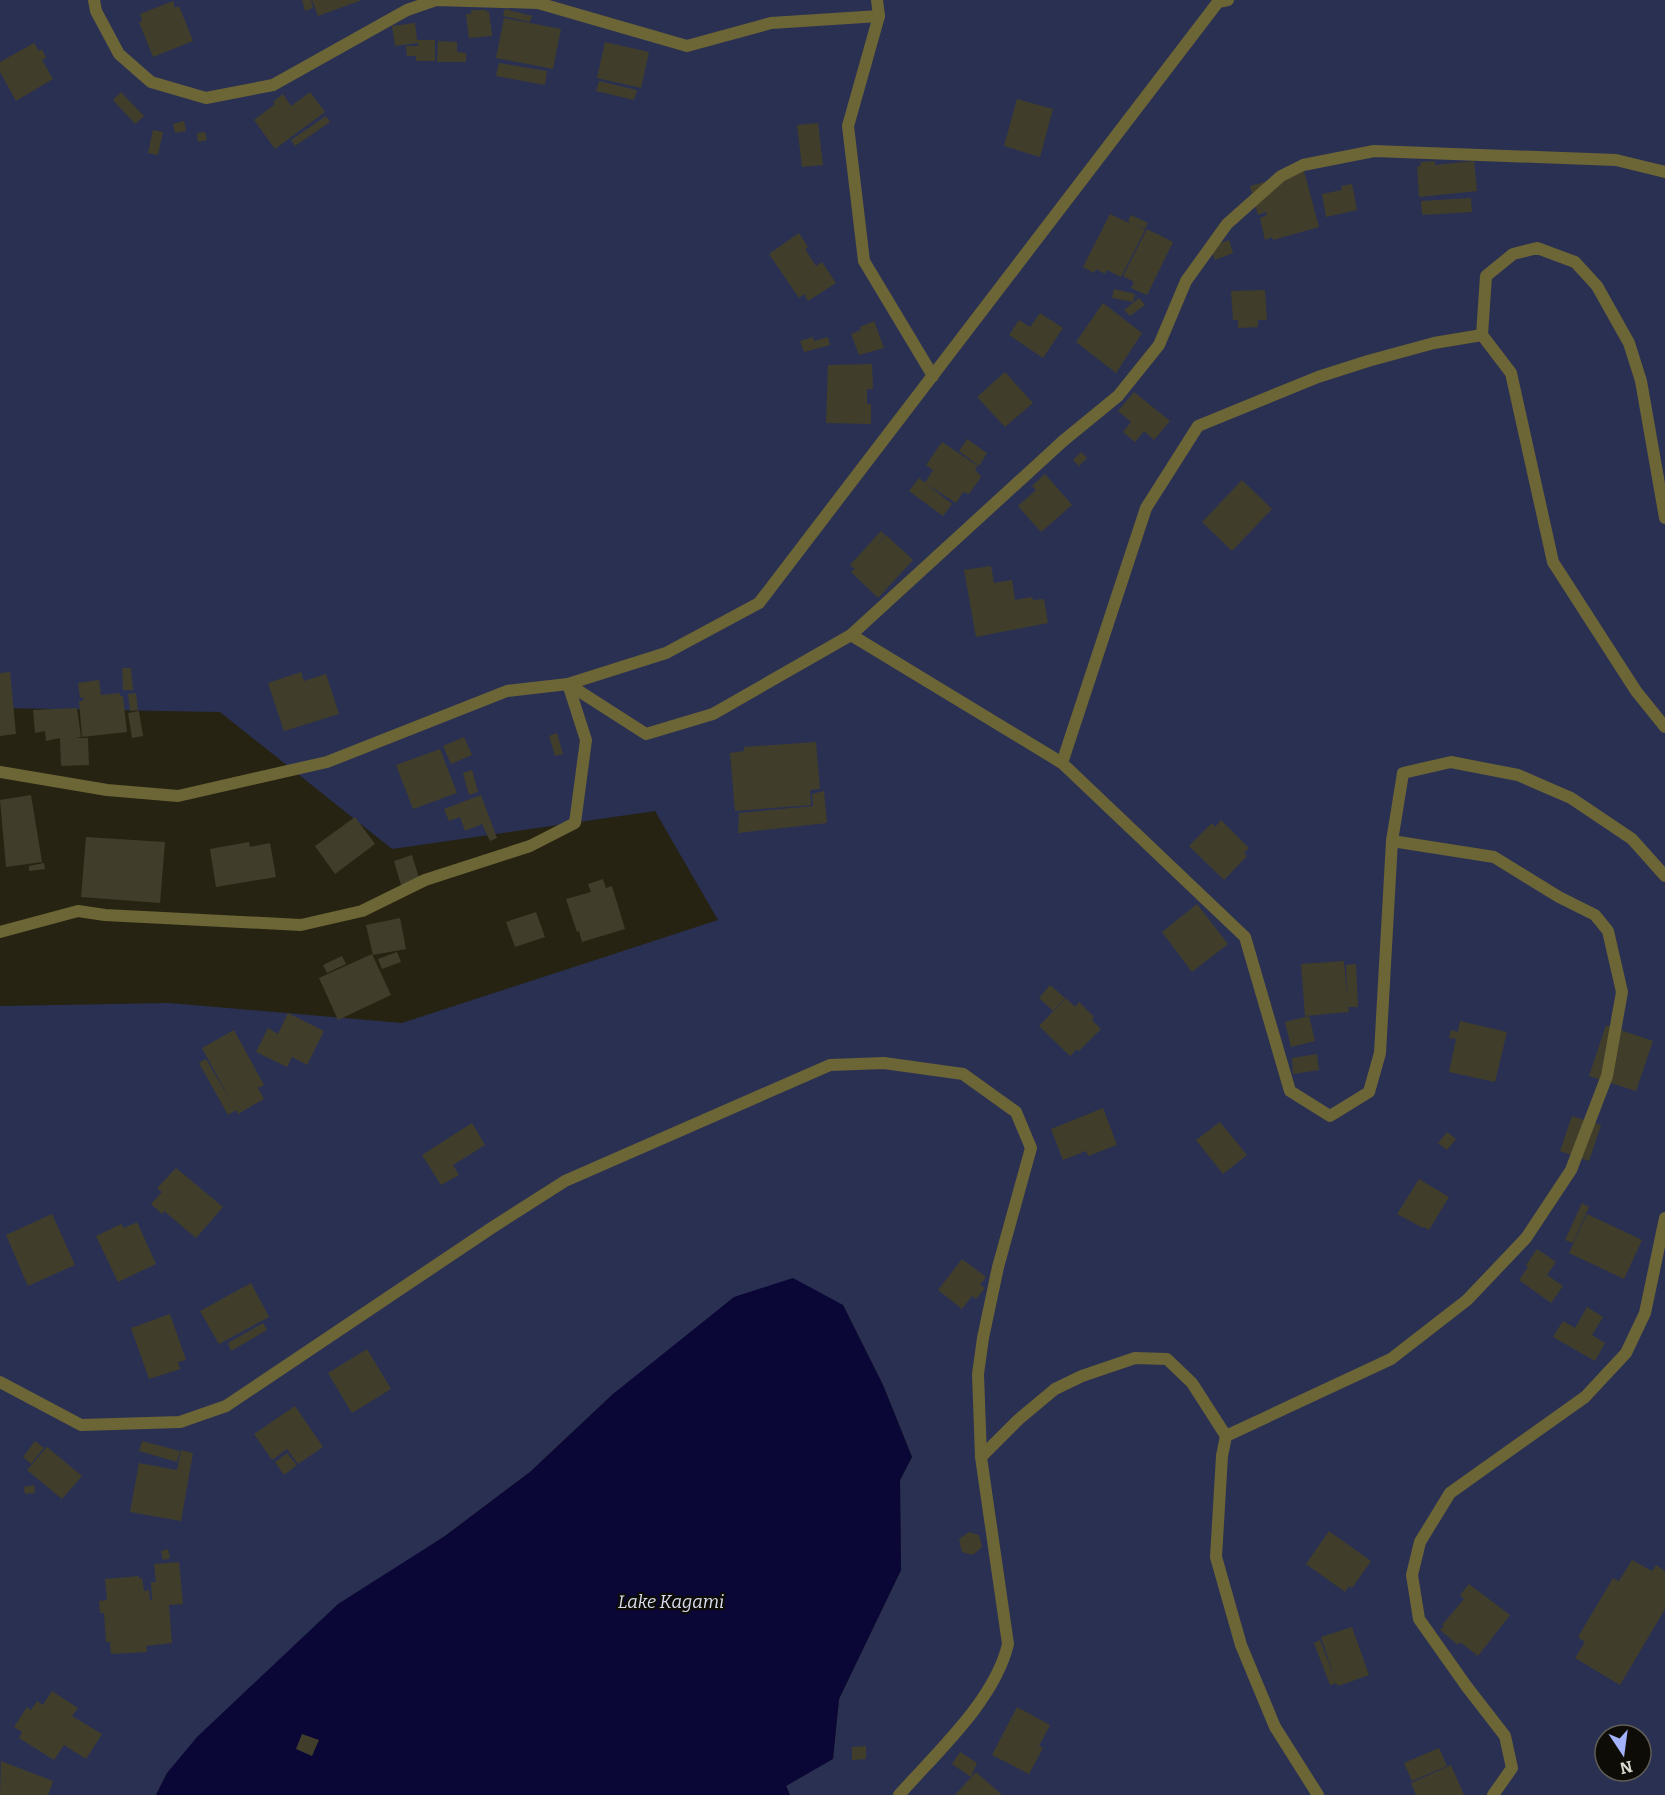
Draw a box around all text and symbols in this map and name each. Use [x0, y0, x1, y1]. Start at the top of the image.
water label: Lake Kagami [618, 1591, 724, 1613]
north arrow [1593, 1723, 1653, 1783]
text: N [1618, 1756, 1634, 1778]

